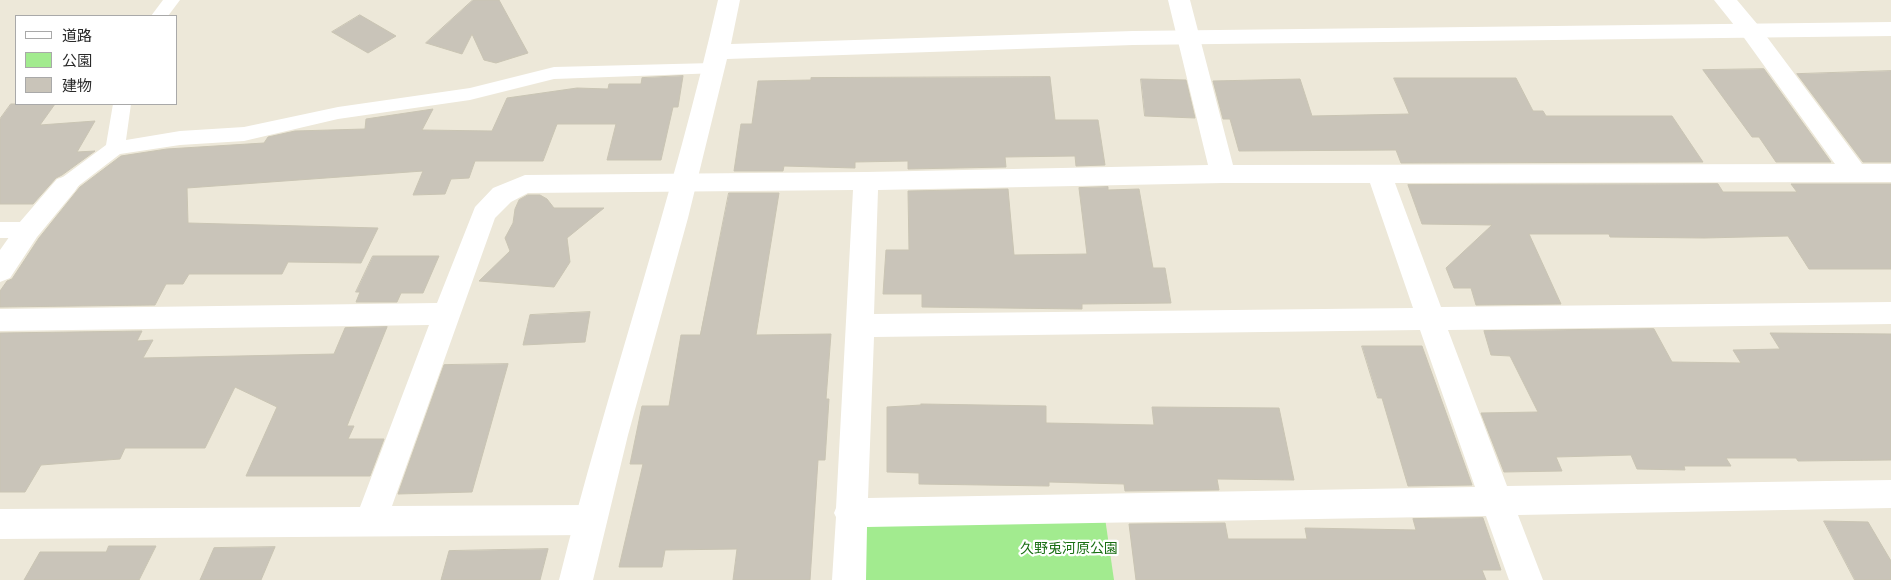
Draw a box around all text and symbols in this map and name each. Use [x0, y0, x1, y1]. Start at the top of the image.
legend [15, 15, 178, 105]
text: 道路 [62, 27, 92, 45]
text: 公園 [62, 52, 92, 70]
text: 建物 [62, 77, 92, 95]
park label: 久野兎河原公園 [1020, 541, 1118, 557]

